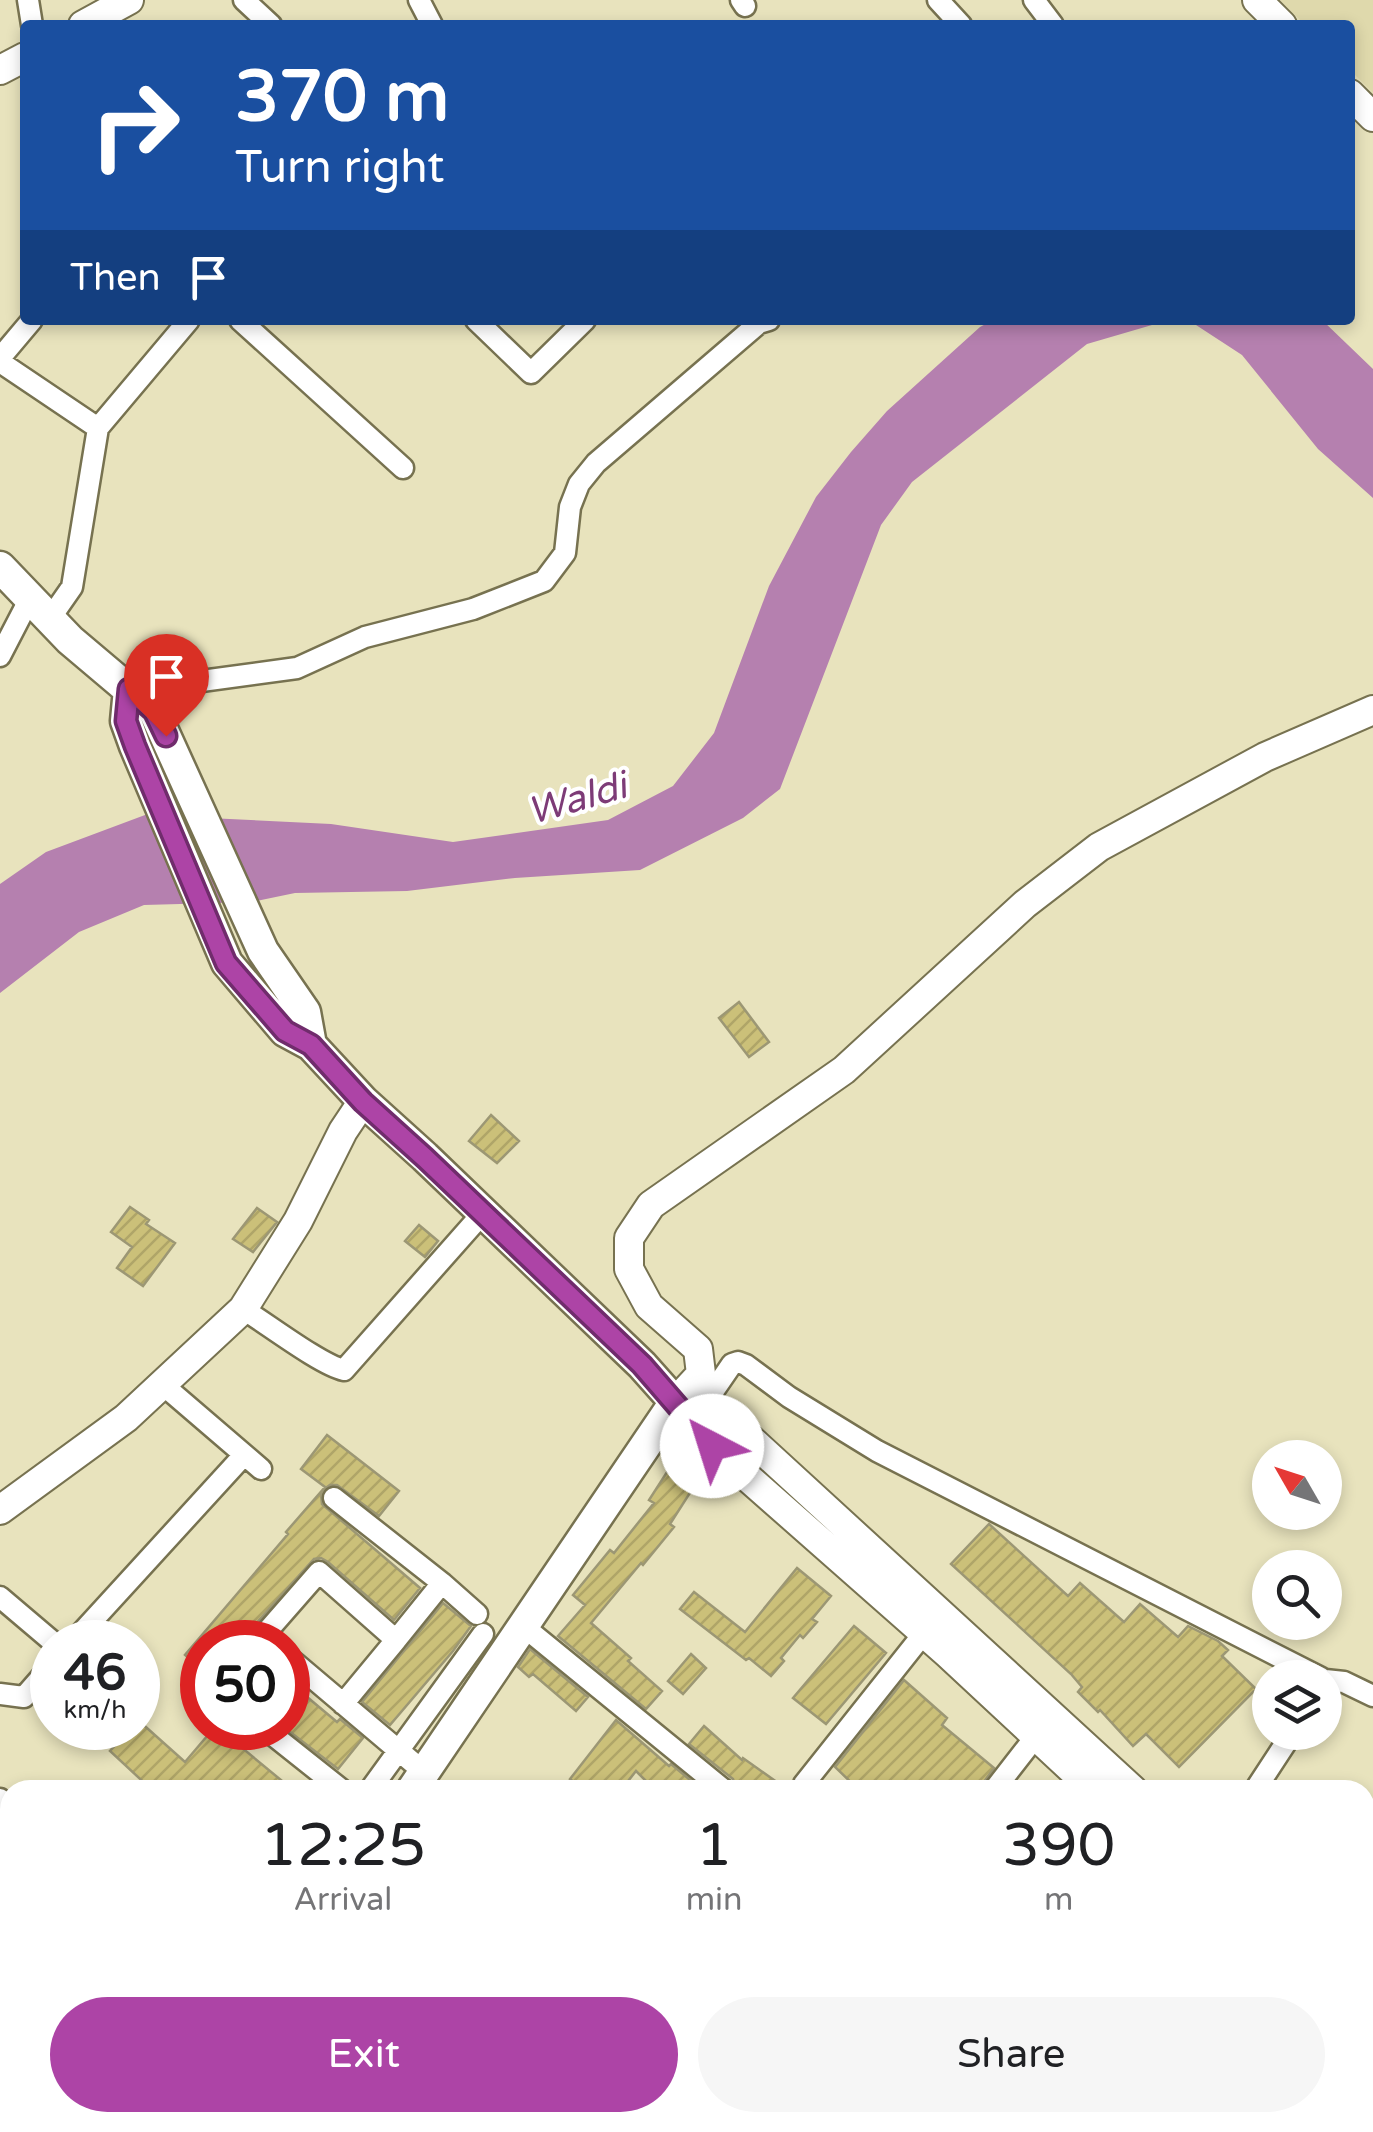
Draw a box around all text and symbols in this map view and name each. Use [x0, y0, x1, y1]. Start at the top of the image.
text: 370 m [235, 56, 449, 140]
icon: right [70, 60, 200, 190]
text: Turn right [235, 141, 444, 195]
icon: arrive [181, 250, 236, 305]
text: Then [70, 255, 161, 301]
pin [124, 634, 209, 737]
icon: arrive [139, 649, 194, 704]
water label: Waldi [522, 762, 636, 835]
position arrow [660, 1394, 764, 1498]
north arrow [1252, 1440, 1342, 1530]
map controls [1252, 1440, 1342, 1750]
button: search [1252, 1550, 1342, 1640]
speed limit sign: 50 [180, 1620, 310, 1750]
text: 46 [64, 1643, 126, 1703]
button: layers [1252, 1660, 1342, 1750]
text: km/h [64, 1695, 126, 1725]
text: 12:25 [260, 1810, 426, 1882]
text: 1 [695, 1810, 733, 1882]
text: 390 [1002, 1810, 1115, 1882]
text: Arrival [293, 1881, 392, 1919]
text: min [686, 1881, 743, 1919]
text: m [1044, 1881, 1073, 1919]
button: Exit [50, 1997, 678, 2112]
button: Share [698, 1997, 1325, 2112]

